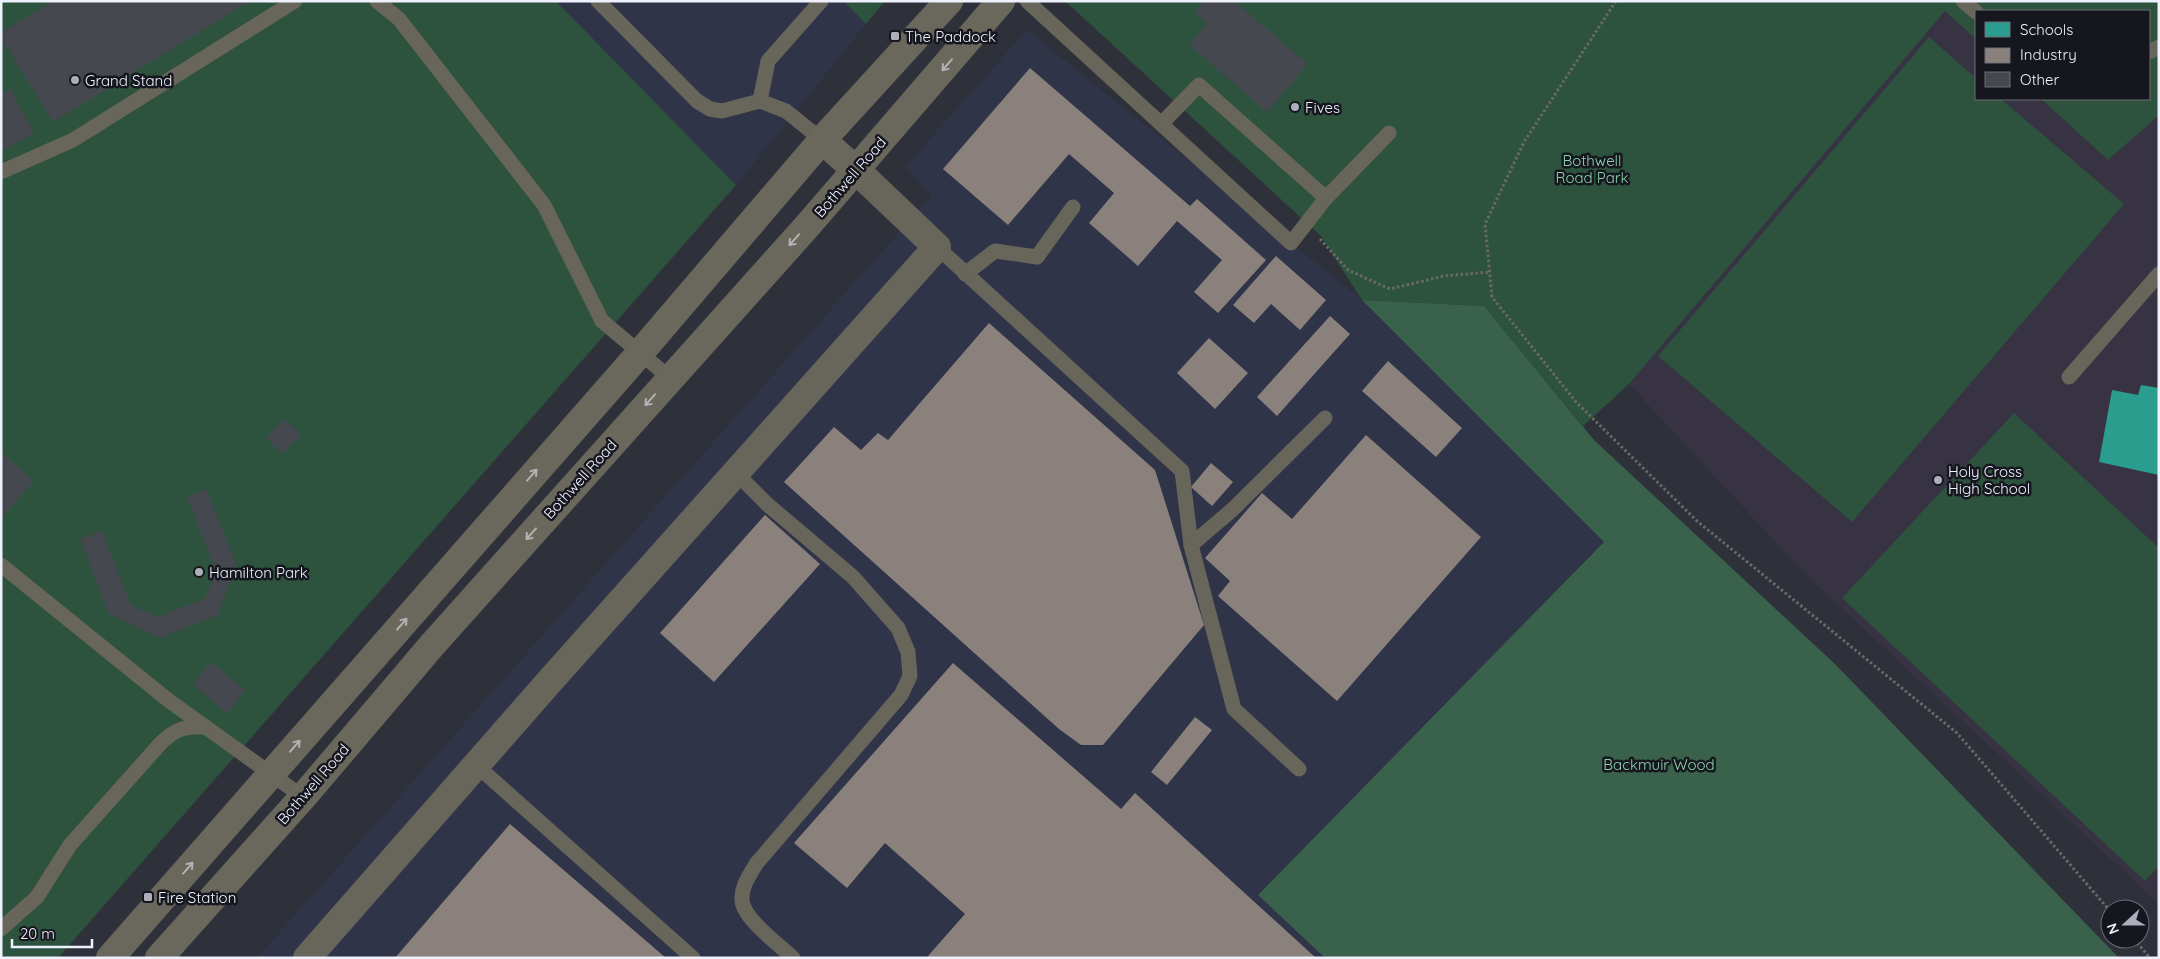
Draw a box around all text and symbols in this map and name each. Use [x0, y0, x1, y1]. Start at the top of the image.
legend [1975, 10, 2150, 100]
text: Schools [2020, 20, 2073, 39]
place label: The Paddock [905, 27, 996, 46]
marker: The Paddock [889, 30, 901, 42]
text: Industry [2020, 45, 2077, 64]
one-way arrow [941, 58, 952, 71]
text: Other [2020, 70, 2060, 89]
place label: Grand Stand [85, 71, 172, 90]
marker: Grand Stand [69, 74, 81, 86]
place label: Fives [1305, 98, 1340, 117]
marker: Fives [1289, 101, 1301, 113]
street label: Bothwell Road [810, 133, 890, 221]
park label: Bothwell Road Park [1555, 151, 1629, 187]
one-way arrow [788, 234, 800, 247]
one-way arrow [644, 393, 656, 406]
street label: Bothwell Road [539, 435, 621, 523]
place label: Holy Cross High School [1948, 462, 2030, 498]
one-way arrow [526, 469, 538, 482]
marker: Holy Cross High School [1932, 474, 1944, 486]
one-way arrow [525, 528, 536, 541]
place label: Hamilton Park [209, 563, 308, 582]
marker: Hamilton Park [193, 566, 205, 578]
one-way arrow [396, 617, 408, 630]
one-way arrow [289, 739, 300, 752]
street label: Bothwell Road [273, 740, 353, 828]
park label: Backmuir Wood [1603, 755, 1715, 774]
one-way arrow [182, 862, 193, 875]
place label: Fire Station [158, 888, 236, 907]
marker: Fire Station [142, 891, 154, 903]
north arrow [2100, 899, 2150, 949]
scale bar [12, 916, 92, 948]
text: N [2103, 921, 2123, 937]
text: 20 m [20, 924, 55, 943]

